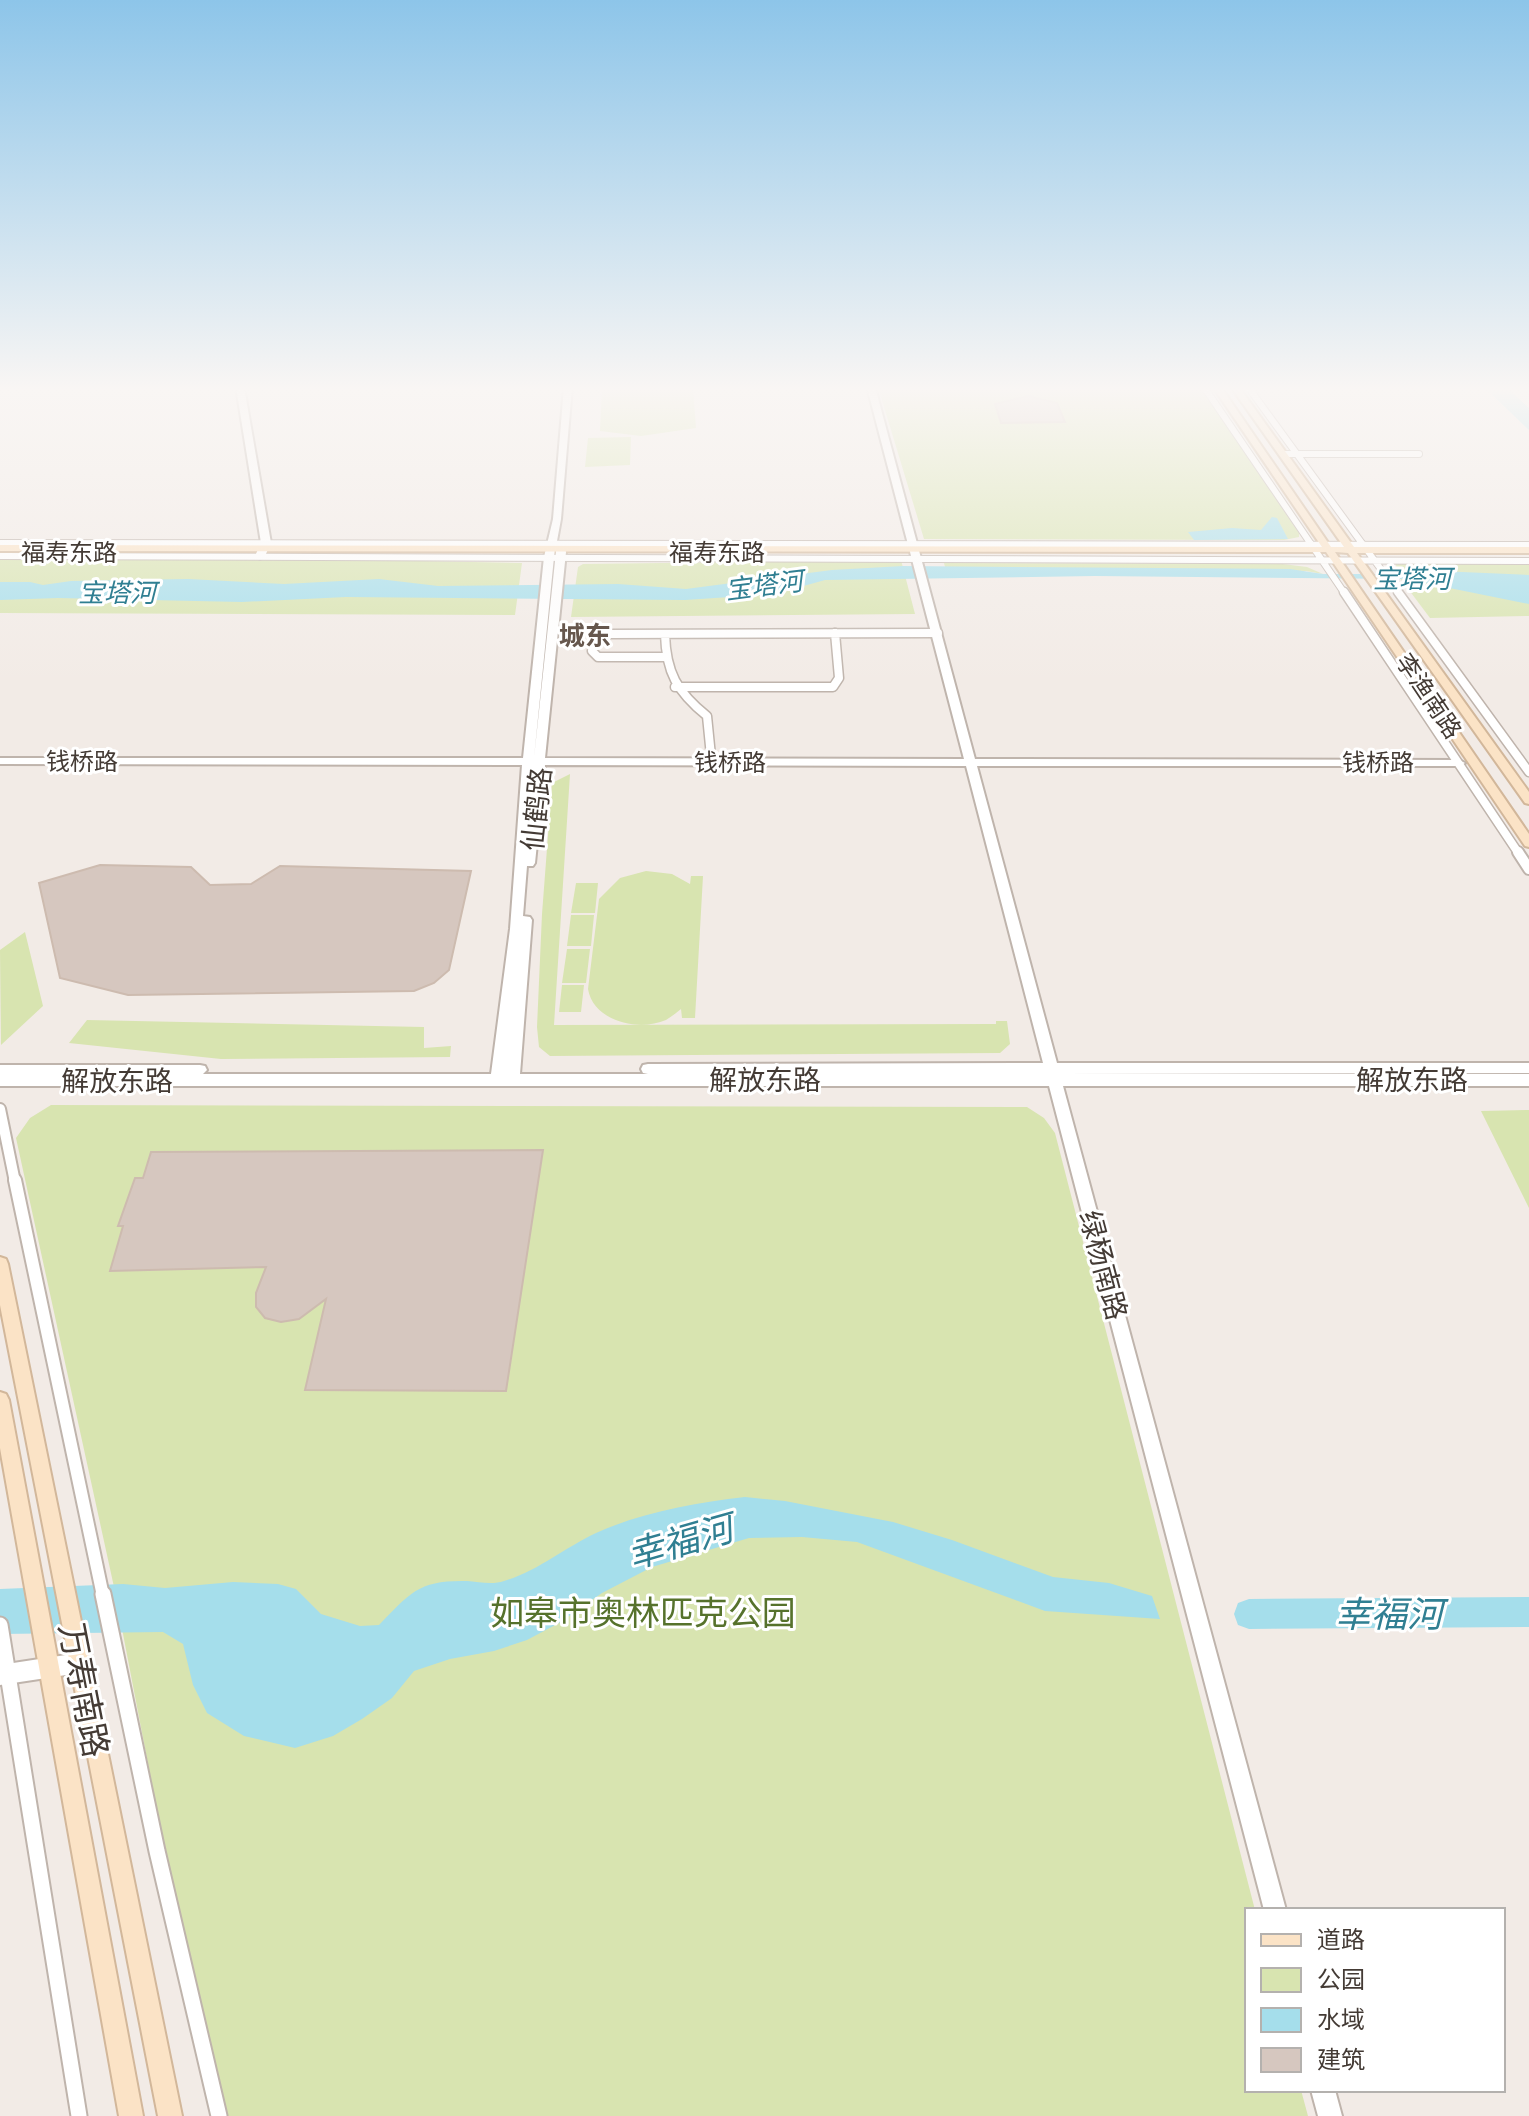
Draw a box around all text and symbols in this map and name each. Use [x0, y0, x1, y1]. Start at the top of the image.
street label: 福寿东路 [21, 537, 117, 568]
street label: 福寿东路 [669, 537, 765, 568]
water label: 宝塔河 [1373, 562, 1456, 595]
water label: 宝塔河 [723, 563, 810, 606]
water label: 宝塔河 [78, 576, 161, 609]
district label: 城东 [559, 619, 611, 652]
street label: 李渔南路 [1389, 648, 1469, 744]
street label: 钱桥路 [46, 746, 118, 777]
street label: 钱桥路 [694, 747, 766, 778]
street label: 钱桥路 [1342, 747, 1414, 778]
street label: 仙鹤路 [513, 765, 559, 853]
street label: 解放东路 [709, 1061, 821, 1098]
street label: 解放东路 [1356, 1061, 1468, 1098]
street label: 解放东路 [61, 1062, 173, 1099]
street label: 绿杨南路 [1072, 1206, 1136, 1324]
water label: 幸福河 [622, 1502, 744, 1578]
park label: 如皋市奥林匹克公园 [490, 1590, 796, 1634]
water label: 幸福河 [1335, 1590, 1449, 1637]
street label: 万寿南路 [50, 1619, 120, 1761]
legend [1245, 1908, 1505, 2092]
text: 道路 [1317, 1924, 1365, 1955]
text: 公园 [1317, 1964, 1365, 1995]
text: 水域 [1317, 2004, 1365, 2035]
text: 建筑 [1317, 2044, 1365, 2075]

